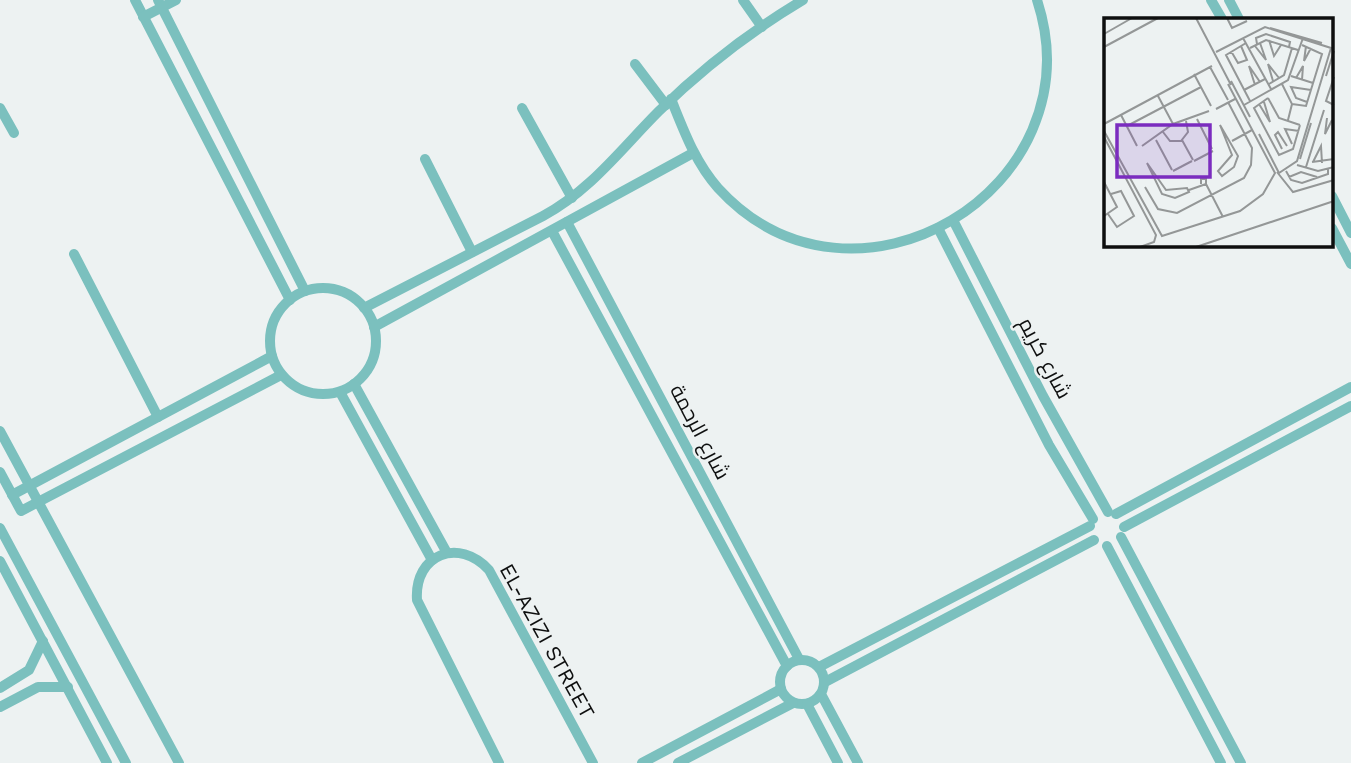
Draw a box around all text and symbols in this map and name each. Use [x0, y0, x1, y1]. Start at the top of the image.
inset map [1104, 18, 1334, 247]
street label: شارع كريم [1012, 313, 1077, 404]
street label: شارع الرحمة [663, 380, 736, 484]
street label: EL-AZIZI STREET [495, 559, 601, 723]

